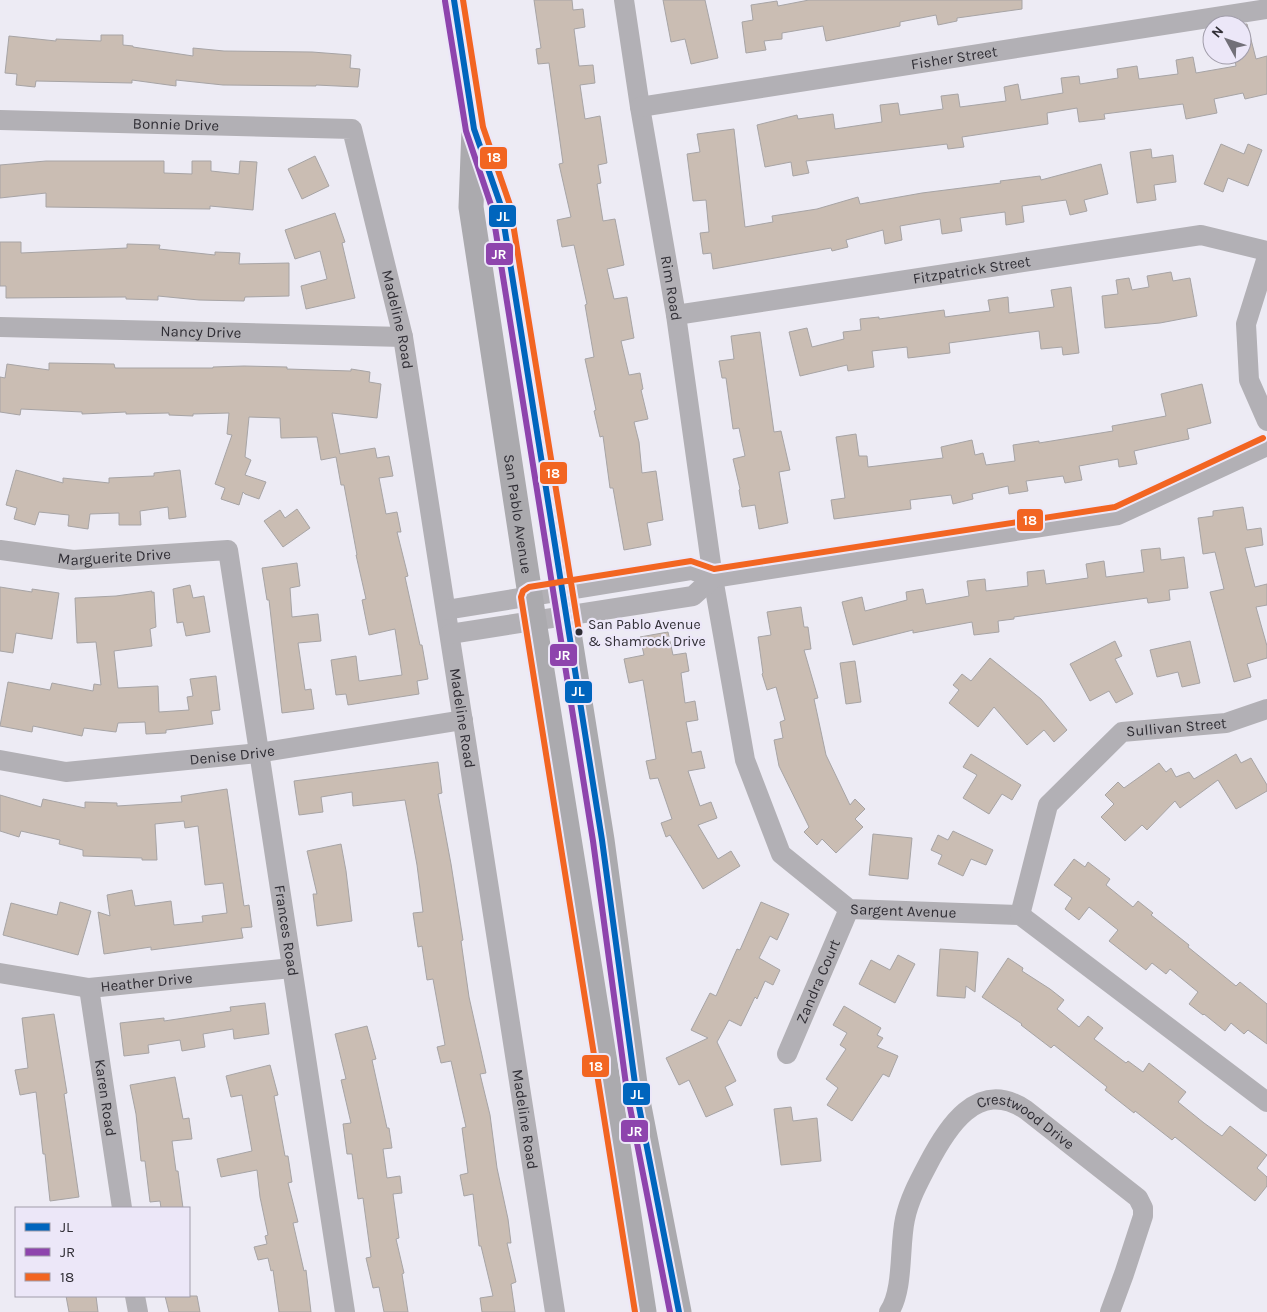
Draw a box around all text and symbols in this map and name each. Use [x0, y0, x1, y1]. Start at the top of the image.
north arrow [1202, 15, 1252, 65]
text: N [1208, 23, 1227, 41]
street label: Fisher Street [910, 42, 999, 74]
street label: Bonnie Drive [132, 114, 219, 135]
line badge: 18 [479, 146, 508, 170]
text: 18 [487, 149, 501, 166]
line badge: JL [488, 204, 517, 228]
text: JL [496, 208, 510, 225]
line badge: JR [485, 242, 514, 266]
text: JR [491, 246, 507, 263]
street label: Fitzpatrick Street [912, 252, 1032, 288]
street label: Rim Road [657, 254, 686, 322]
street label: Madeline Road [378, 268, 417, 370]
street label: Nancy Drive [160, 322, 242, 342]
street label: San Pablo Avenue [500, 453, 536, 575]
line badge: 18 [539, 461, 568, 485]
text: 18 [546, 465, 560, 482]
line badge: 18 [1016, 508, 1044, 532]
text: 18 [1023, 512, 1037, 529]
street label: Marguerite Drive [57, 545, 171, 569]
place label: San Pablo Avenue & Shamrock Drive [588, 616, 706, 650]
marker: San Pablo Avenue & Shamrock Drive [574, 627, 584, 637]
line badge: JR [549, 643, 578, 667]
text: JR [555, 647, 571, 664]
street label: Madeline Road [446, 667, 479, 769]
line badge: JL [564, 680, 593, 704]
text: JL [571, 683, 585, 700]
street label: Sullivan Street [1125, 714, 1228, 741]
street label: Denise Drive [189, 741, 276, 769]
street label: Frances Road [271, 884, 302, 977]
street label: Sargent Avenue [850, 900, 957, 922]
street label: Zandra Court [792, 936, 844, 1026]
street label: Heather Drive [100, 969, 193, 996]
line badge: 18 [581, 1054, 610, 1078]
street label: Karen Road [91, 1058, 120, 1138]
text: 18 [589, 1058, 603, 1075]
street label: Madeline Road [508, 1068, 542, 1171]
line badge: JL [622, 1082, 651, 1106]
text: JL [630, 1086, 644, 1103]
street label: Crestwood Drive [974, 1090, 1078, 1153]
line badge: JR [620, 1119, 649, 1143]
text: JR [627, 1123, 643, 1140]
legend [15, 1207, 190, 1297]
text: JL [60, 1218, 73, 1236]
text: JR [60, 1243, 75, 1261]
text: 18 [60, 1268, 74, 1286]

